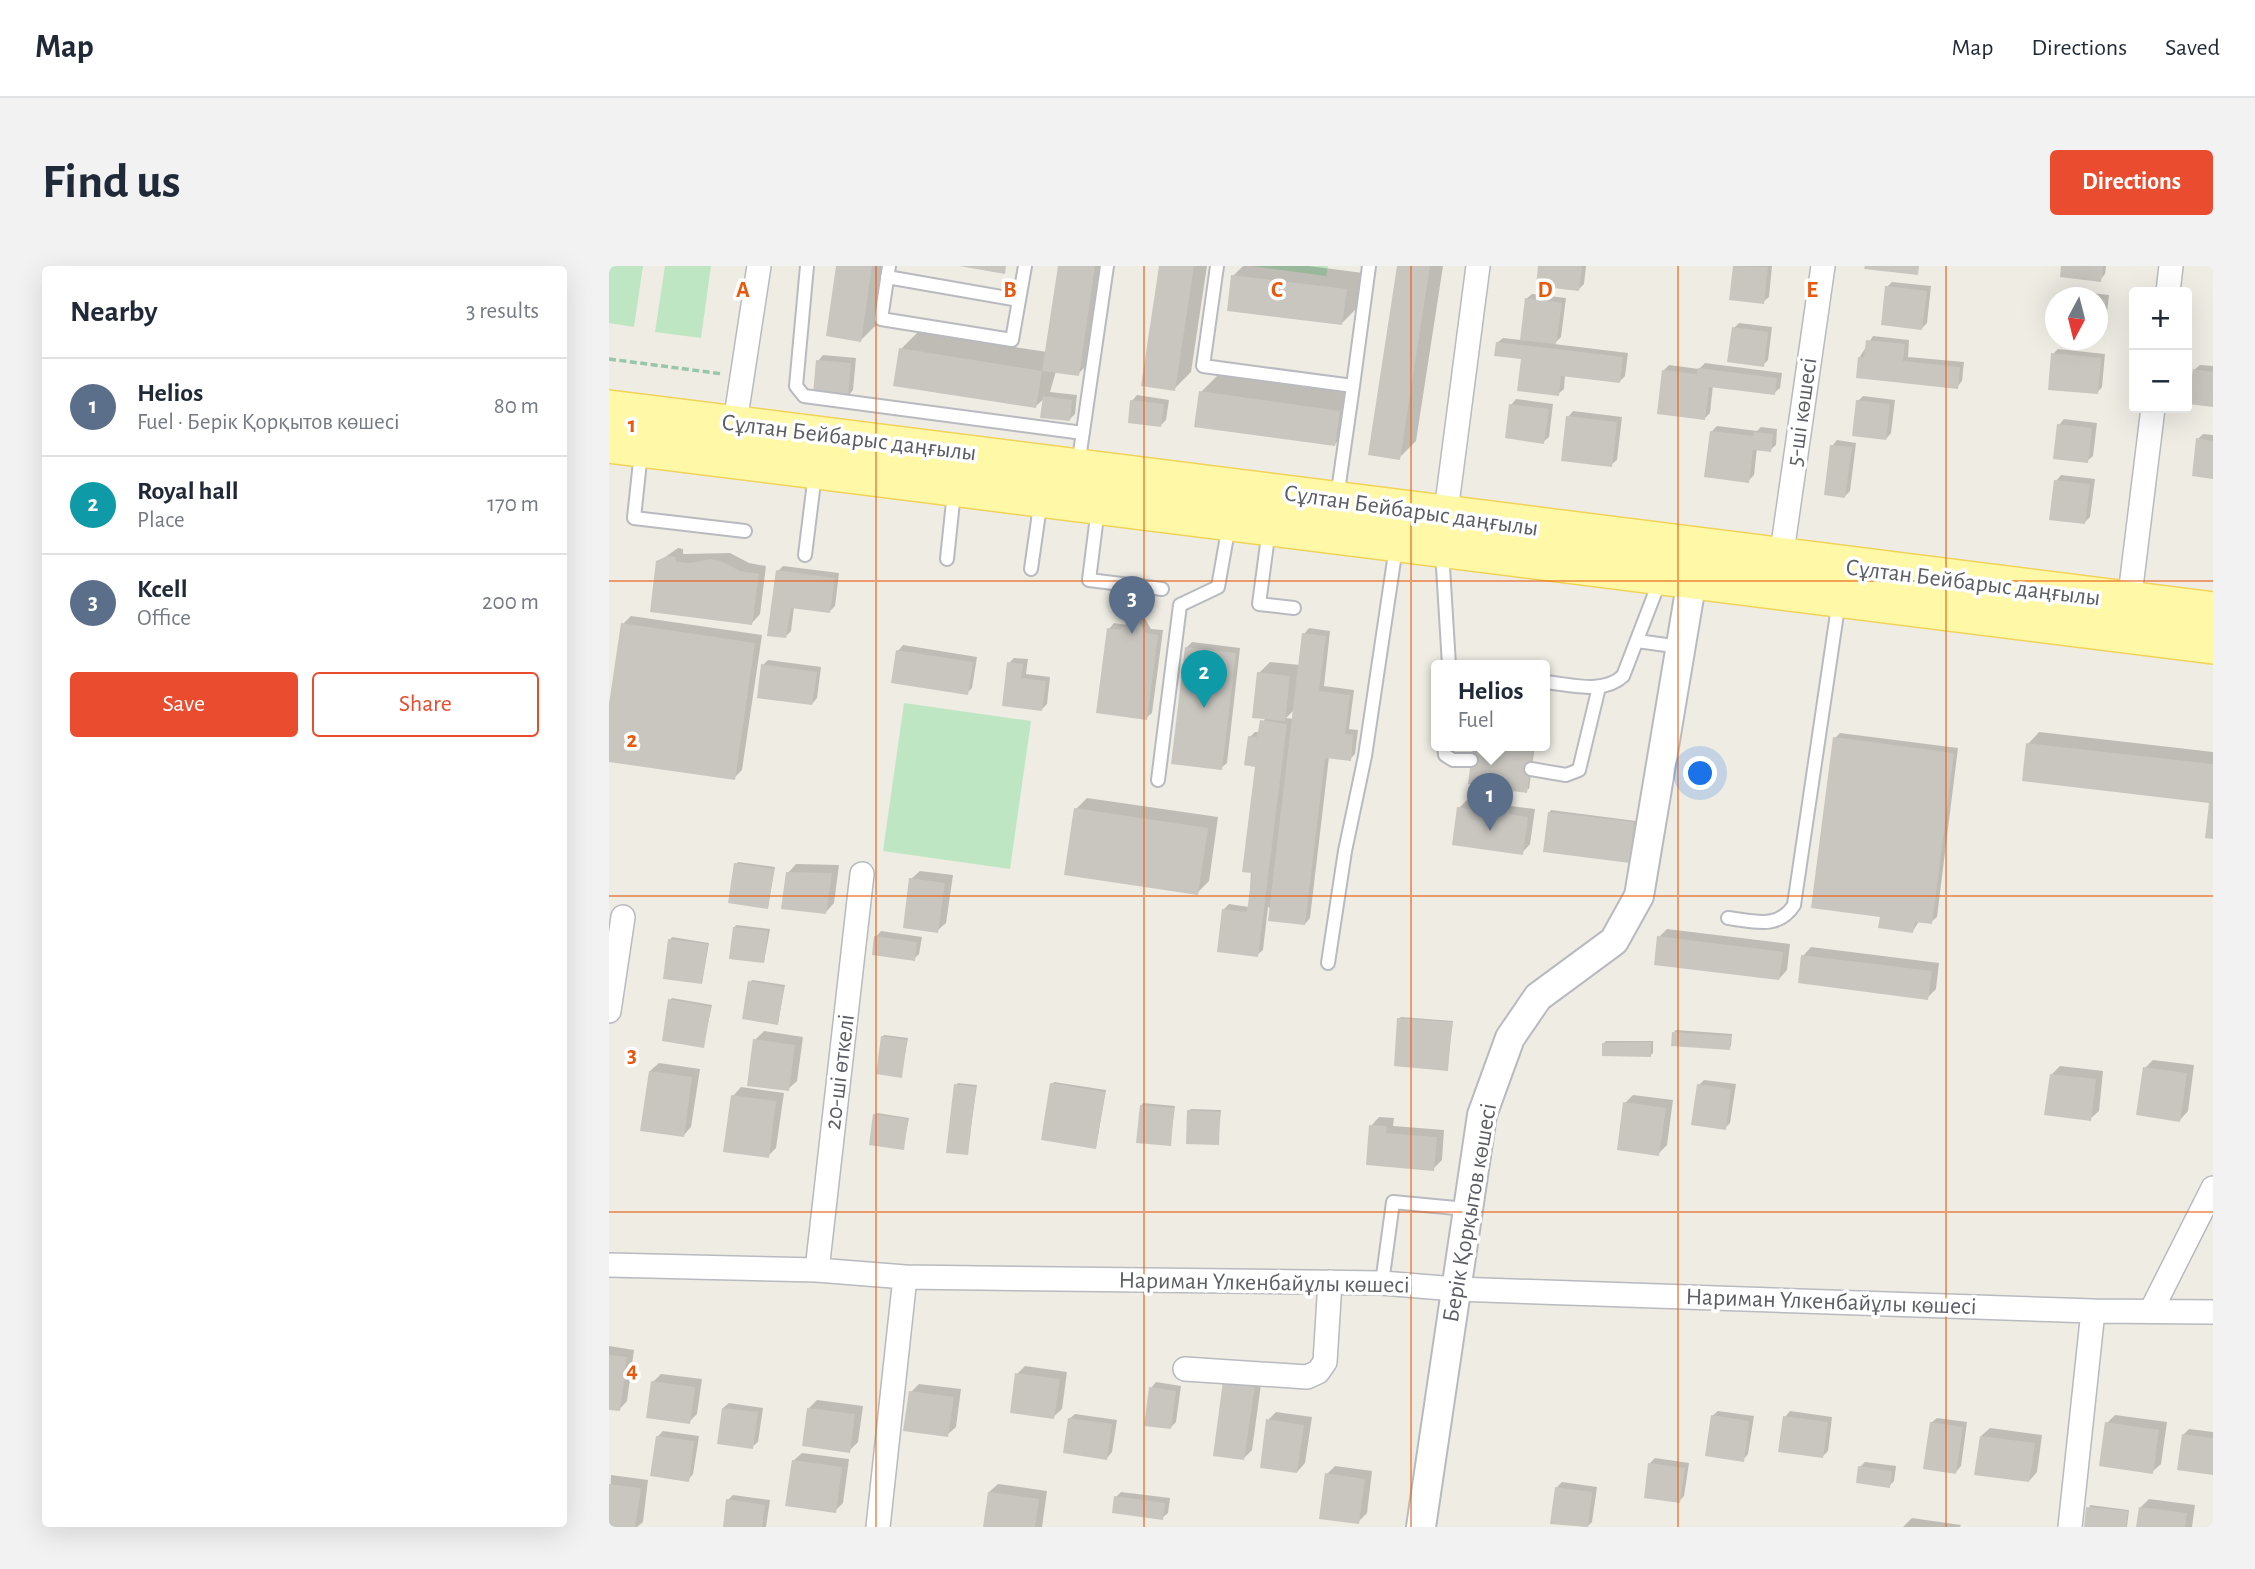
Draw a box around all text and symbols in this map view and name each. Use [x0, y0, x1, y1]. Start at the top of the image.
text: Map [35, 31, 94, 64]
text: Map [1951, 36, 1993, 60]
text: Directions [2031, 36, 2127, 60]
text: Saved [2165, 36, 2220, 60]
button: Directions [2050, 150, 2213, 215]
text: Find us [42, 158, 181, 207]
text: A [736, 279, 750, 302]
text: B [1003, 279, 1017, 302]
text: C [1271, 279, 1283, 302]
text: D [1537, 279, 1553, 302]
text: E [1806, 279, 1818, 302]
north arrow [2045, 287, 2108, 350]
map controls [2129, 287, 2192, 413]
button: + [2129, 287, 2192, 350]
text: Nearby [70, 297, 158, 327]
text: 3 results [466, 300, 539, 323]
button: − [2129, 350, 2192, 413]
street label: 5-ші көшесі [1782, 356, 1822, 468]
text: Helios [137, 380, 203, 406]
text: 1 [89, 395, 97, 418]
text: 80 m [494, 395, 539, 418]
street label: Сұлтан Бейбарыс даңғылы [720, 410, 978, 466]
text: Fuel · Берік Қорқытов көшесі [137, 411, 400, 434]
text: 1 [628, 414, 636, 437]
text: Royal hall [137, 478, 239, 504]
street label: Сұлтан Бейбарыс даңғылы [1282, 481, 1540, 541]
text: 2 [88, 493, 98, 516]
text: 170 m [487, 493, 539, 516]
text: Place [137, 509, 185, 532]
street label: Сұлтан Бейбарыс даңғылы [1844, 555, 2102, 611]
text: Kcell [137, 576, 187, 602]
pin: 3 [1109, 576, 1155, 634]
text: 3 [88, 591, 98, 614]
text: 200 m [482, 591, 539, 614]
text: Office [137, 607, 191, 630]
pin: 2 [1181, 650, 1227, 708]
popup [1431, 660, 1550, 751]
button: Save [70, 672, 298, 737]
button: Share [312, 672, 539, 737]
text: Helios [1457, 678, 1524, 704]
text: Fuel [1457, 709, 1494, 732]
text: 2 [627, 729, 638, 752]
your location [1683, 756, 1717, 790]
pin: 1 [1467, 773, 1513, 831]
street label: 20-ші өткелі [821, 1013, 859, 1131]
text: 3 [627, 1044, 637, 1067]
street label: Берік Қорқытов көшесі [1439, 1102, 1501, 1324]
street label: Нариман Үлкенбайұлы көшесі [1118, 1268, 1410, 1298]
street label: Нариман Үлкенбайұлы көшесі [1685, 1285, 1977, 1319]
text: 4 [626, 1359, 638, 1382]

